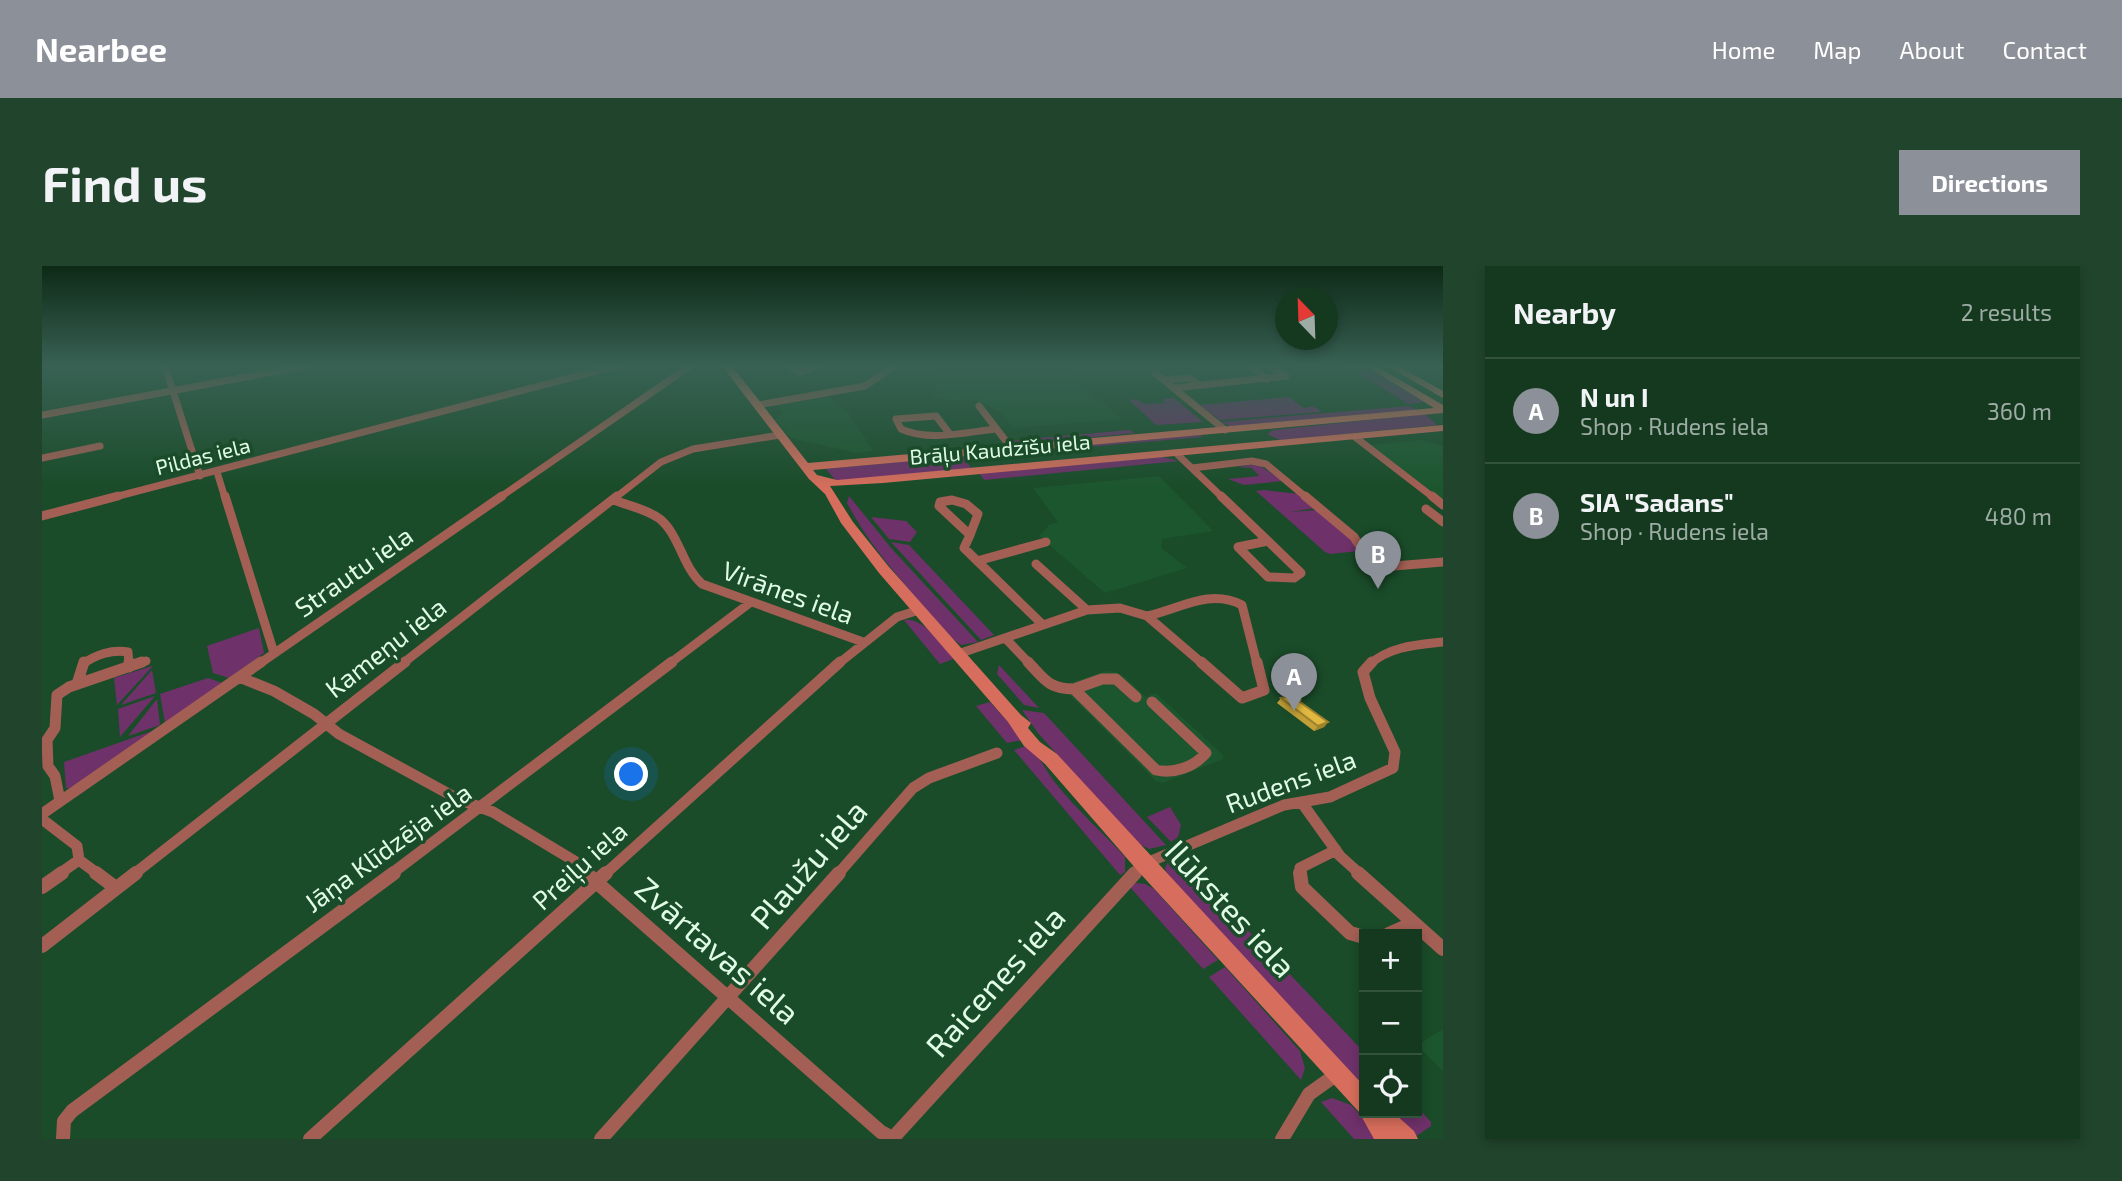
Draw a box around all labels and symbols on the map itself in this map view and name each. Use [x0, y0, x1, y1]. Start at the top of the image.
north arrow [1275, 287, 1338, 350]
street label: Brāļu Kaudzīšu iela [908, 428, 1091, 471]
street label: Pildas iela [153, 432, 253, 479]
street label: Strautu iela [288, 519, 418, 623]
pin: B [1355, 531, 1401, 589]
street label: Virānes iela [719, 554, 858, 630]
street label: Kameņu iela [319, 590, 453, 705]
pin: A [1271, 653, 1317, 711]
street label: Rudens iela [1221, 743, 1360, 818]
your location [614, 757, 648, 791]
street label: Jāņa Klīdzēja iela [298, 776, 478, 919]
street label: Plaužu iela [741, 792, 874, 936]
street label: Preiļu iela [525, 814, 634, 917]
street label: Ilūkstes iela [1158, 831, 1305, 984]
street label: Zvārtavas iela [629, 868, 808, 1031]
street label: Raicenes iela [917, 898, 1072, 1064]

